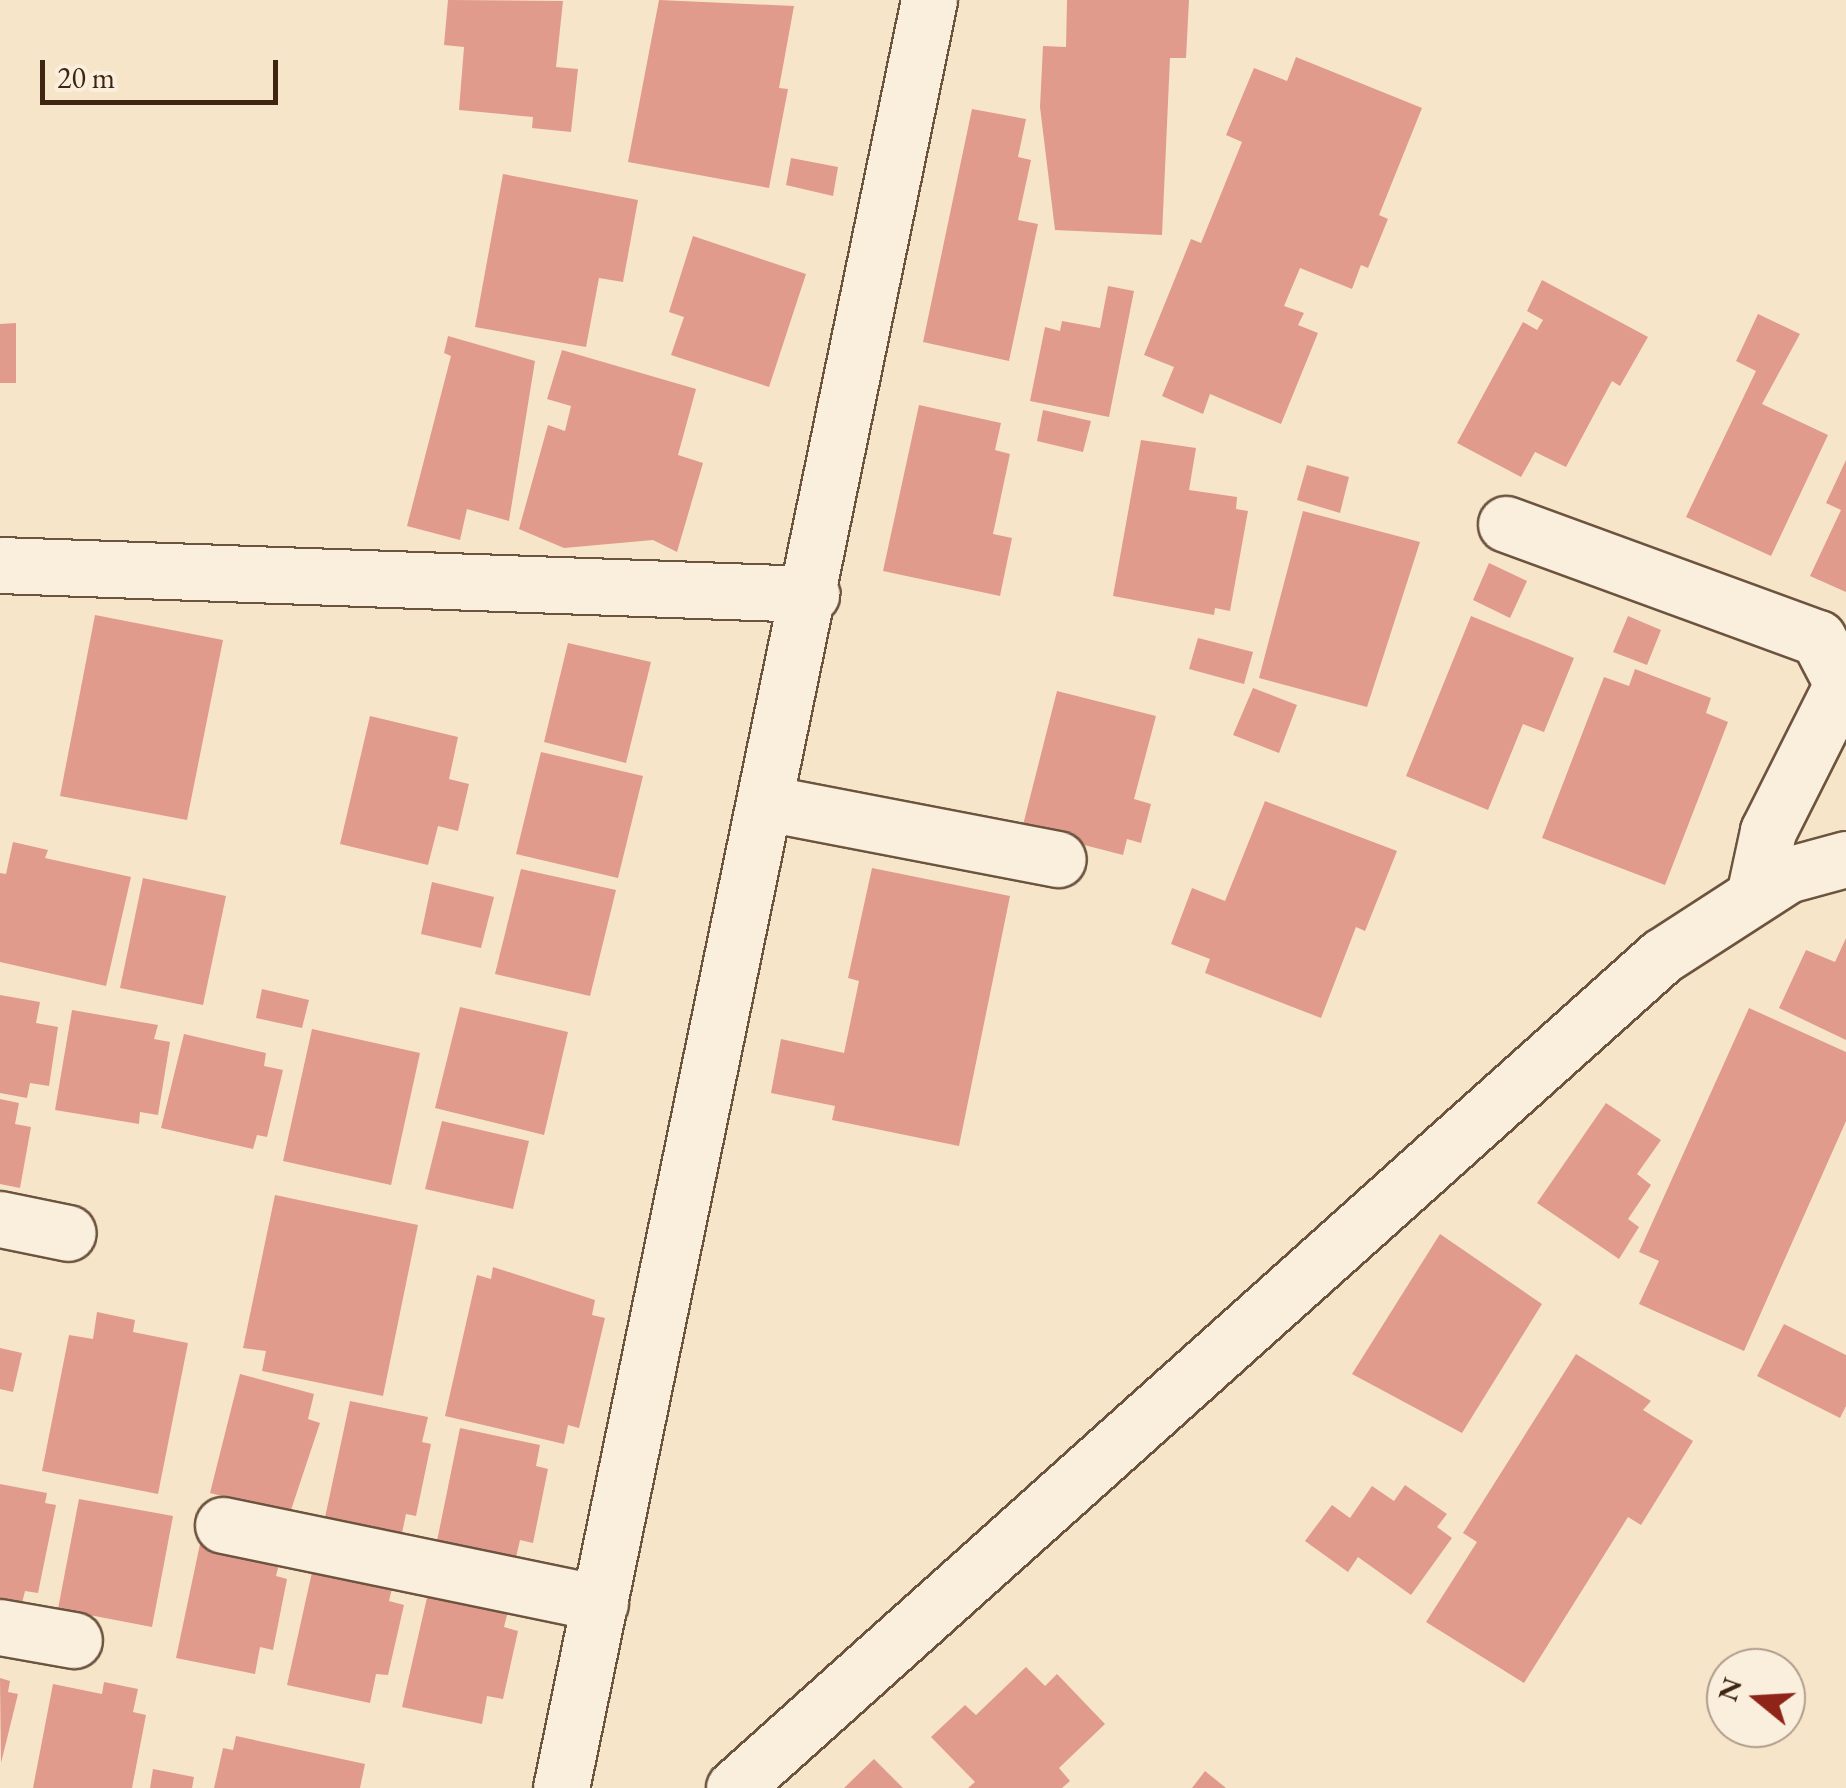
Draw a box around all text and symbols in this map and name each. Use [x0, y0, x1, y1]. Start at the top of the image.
scale bar [45, 40, 282, 102]
text: 20 m [57, 58, 115, 97]
north arrow [1706, 1648, 1806, 1748]
text: N [1709, 1673, 1750, 1706]

